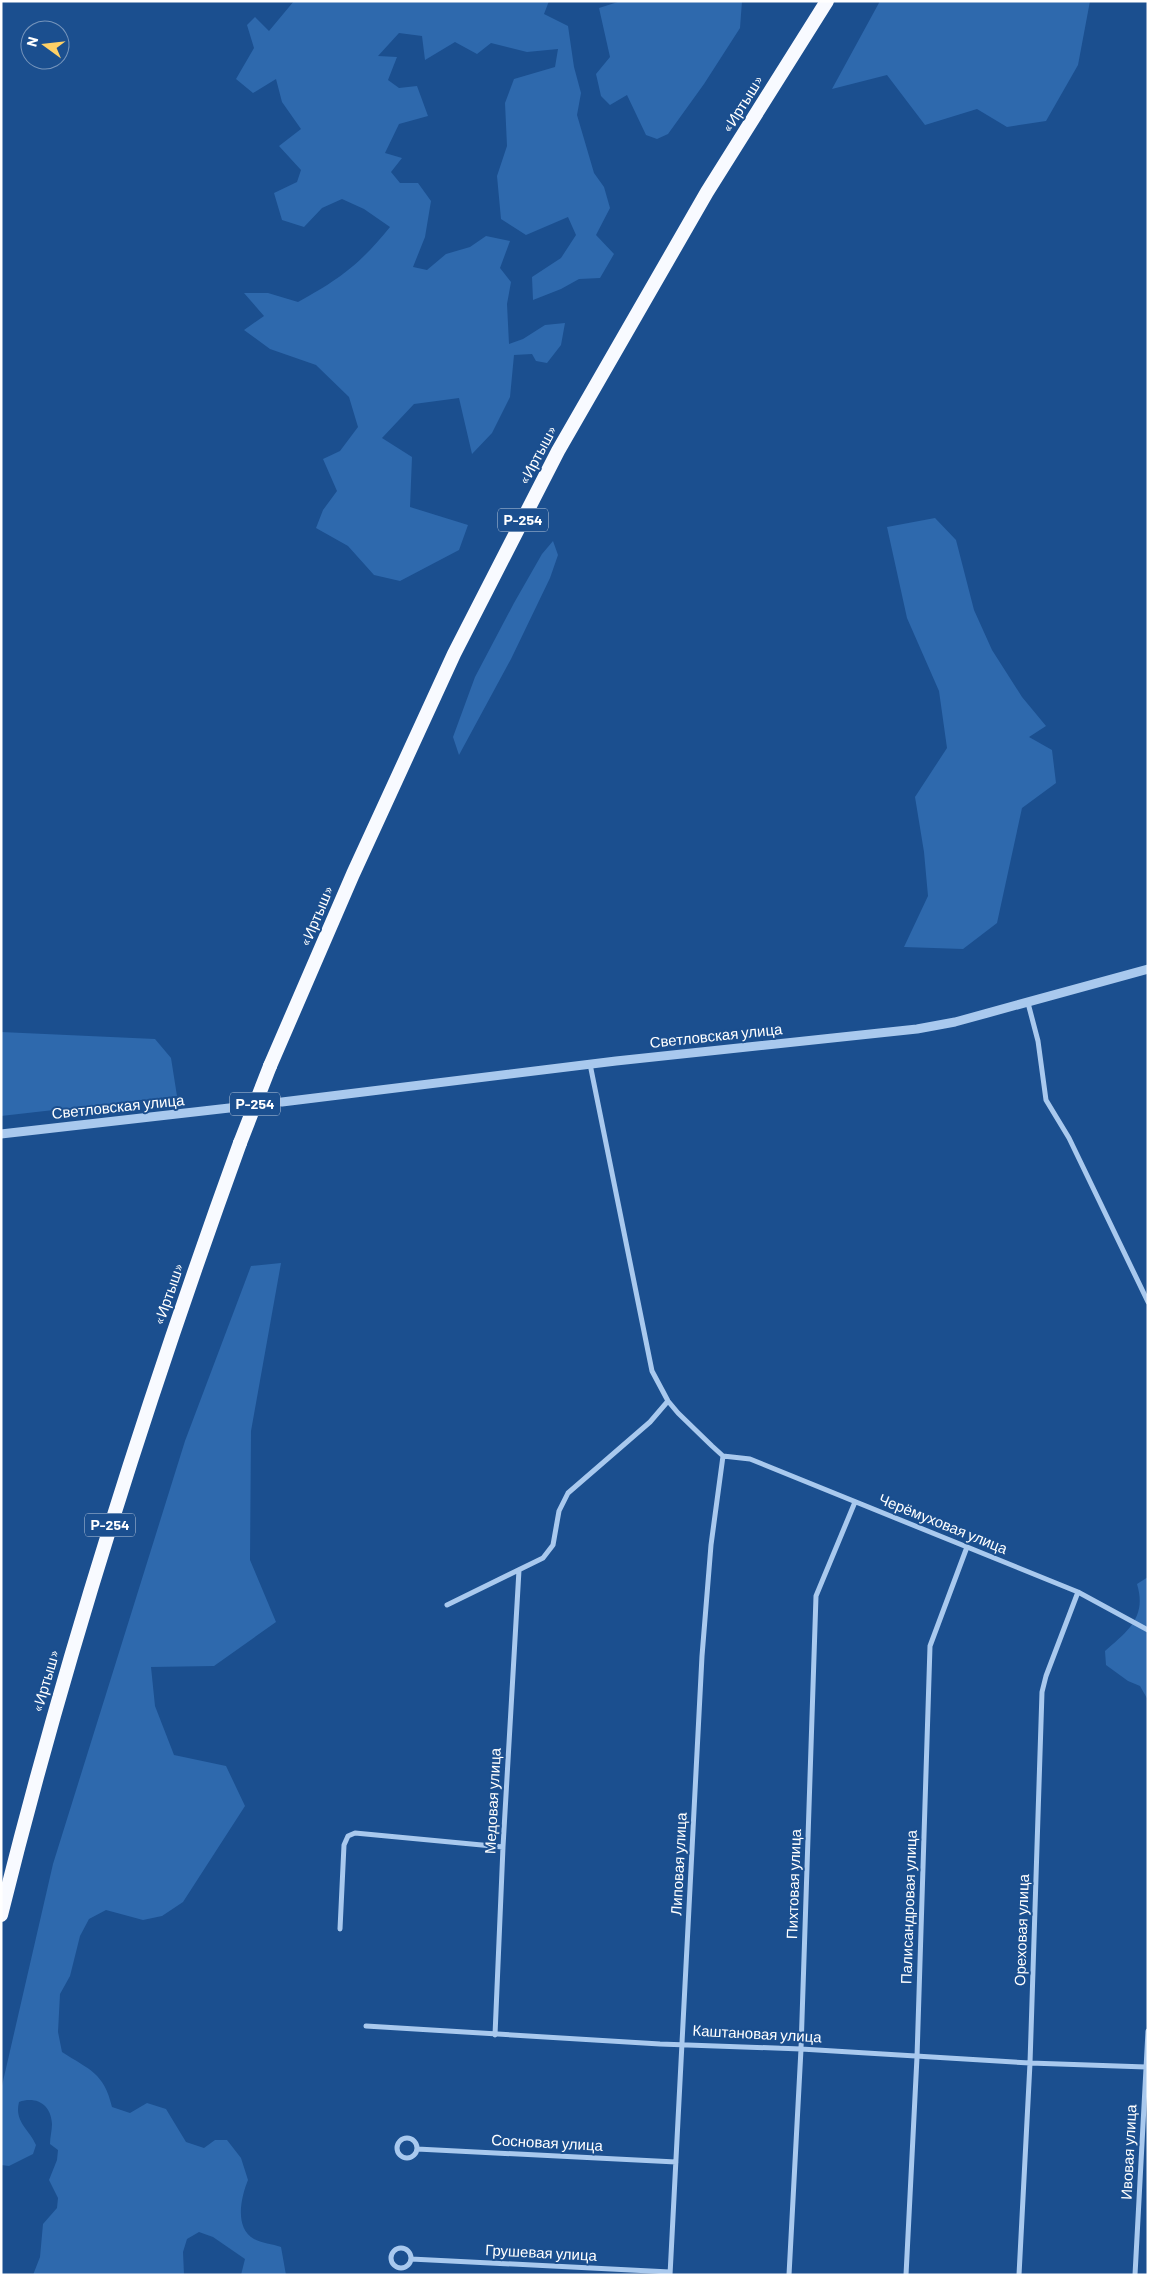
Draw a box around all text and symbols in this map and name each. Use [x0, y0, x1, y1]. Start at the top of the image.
north arrow [20, 20, 70, 70]
text: N [23, 35, 41, 48]
street label: «Иртыш» [717, 71, 767, 136]
street label: «Иртыш» [514, 422, 560, 487]
road number: Р-254 [498, 508, 548, 532]
street label: «Иртыш» [295, 882, 337, 949]
street label: Светловская улица [649, 1019, 784, 1051]
street label: Светловская улица [51, 1090, 186, 1122]
road number: Р-254 [230, 1092, 280, 1116]
street label: «Иртыш» [149, 1260, 187, 1327]
street label: Черёмуховая улица [876, 1489, 1011, 1557]
road number: Р-254 [85, 1514, 135, 1536]
street label: «Иртыш» [27, 1647, 63, 1714]
street label: Медовая улица [480, 1747, 504, 1854]
street label: Липовая улица [666, 1811, 690, 1916]
street label: Пихтовая улица [782, 1828, 804, 1939]
street label: Палисандровая улица [896, 1829, 920, 1984]
street label: Ореховая улица [1010, 1873, 1032, 1986]
street label: Каштановая улица [692, 2021, 823, 2045]
street label: Ивовая улица [1117, 2103, 1140, 2200]
street label: Сосновая улица [491, 2130, 604, 2154]
street label: Грушевая улица [485, 2240, 598, 2264]

